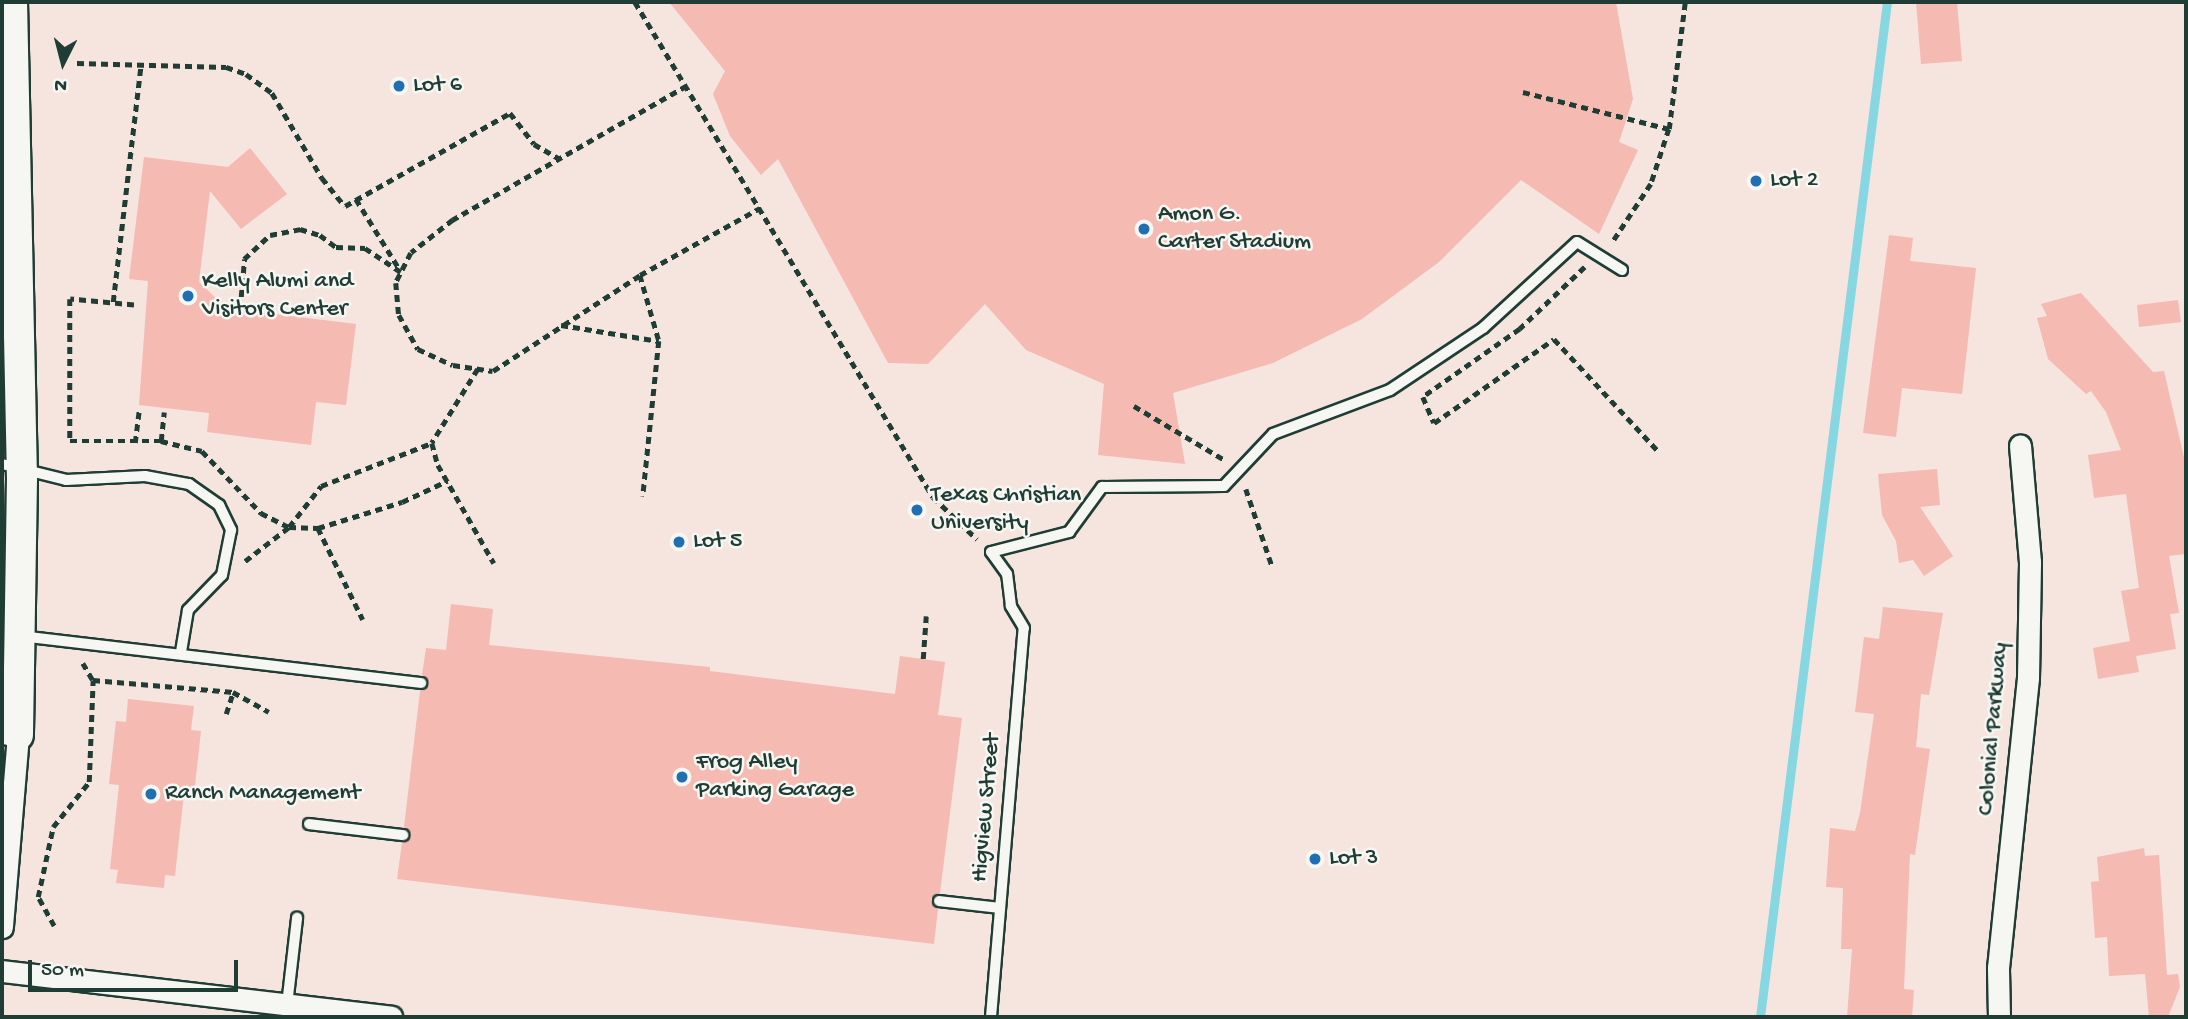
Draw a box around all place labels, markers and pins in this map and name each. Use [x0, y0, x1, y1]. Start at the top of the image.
place label: Lot 6 [413, 72, 462, 100]
marker: Lot 6 [391, 78, 407, 94]
place label: Lot 2 [1770, 167, 1818, 195]
marker: Lot 2 [1748, 173, 1764, 189]
place label: Amon G. Carter Stadium [1158, 201, 1311, 257]
marker: Amon G. Carter Stadium [1136, 221, 1152, 237]
place label: Kelly Alumi and Visitors Center [202, 268, 353, 324]
marker: Kelly Alumi and Visitors Center [180, 288, 196, 304]
place label: Texas Christian University [931, 482, 1081, 538]
marker: Texas Christian University [909, 502, 925, 518]
place label: Lot 5 [693, 528, 742, 556]
marker: Lot 5 [671, 534, 687, 550]
place label: Frog Alley Parking Garage [696, 749, 854, 805]
marker: Frog Alley Parking Garage [674, 769, 690, 785]
place label: Ranch Management [165, 780, 360, 808]
marker: Ranch Management [143, 786, 159, 802]
place label: Lot 3 [1329, 845, 1378, 873]
marker: Lot 3 [1307, 851, 1323, 867]

